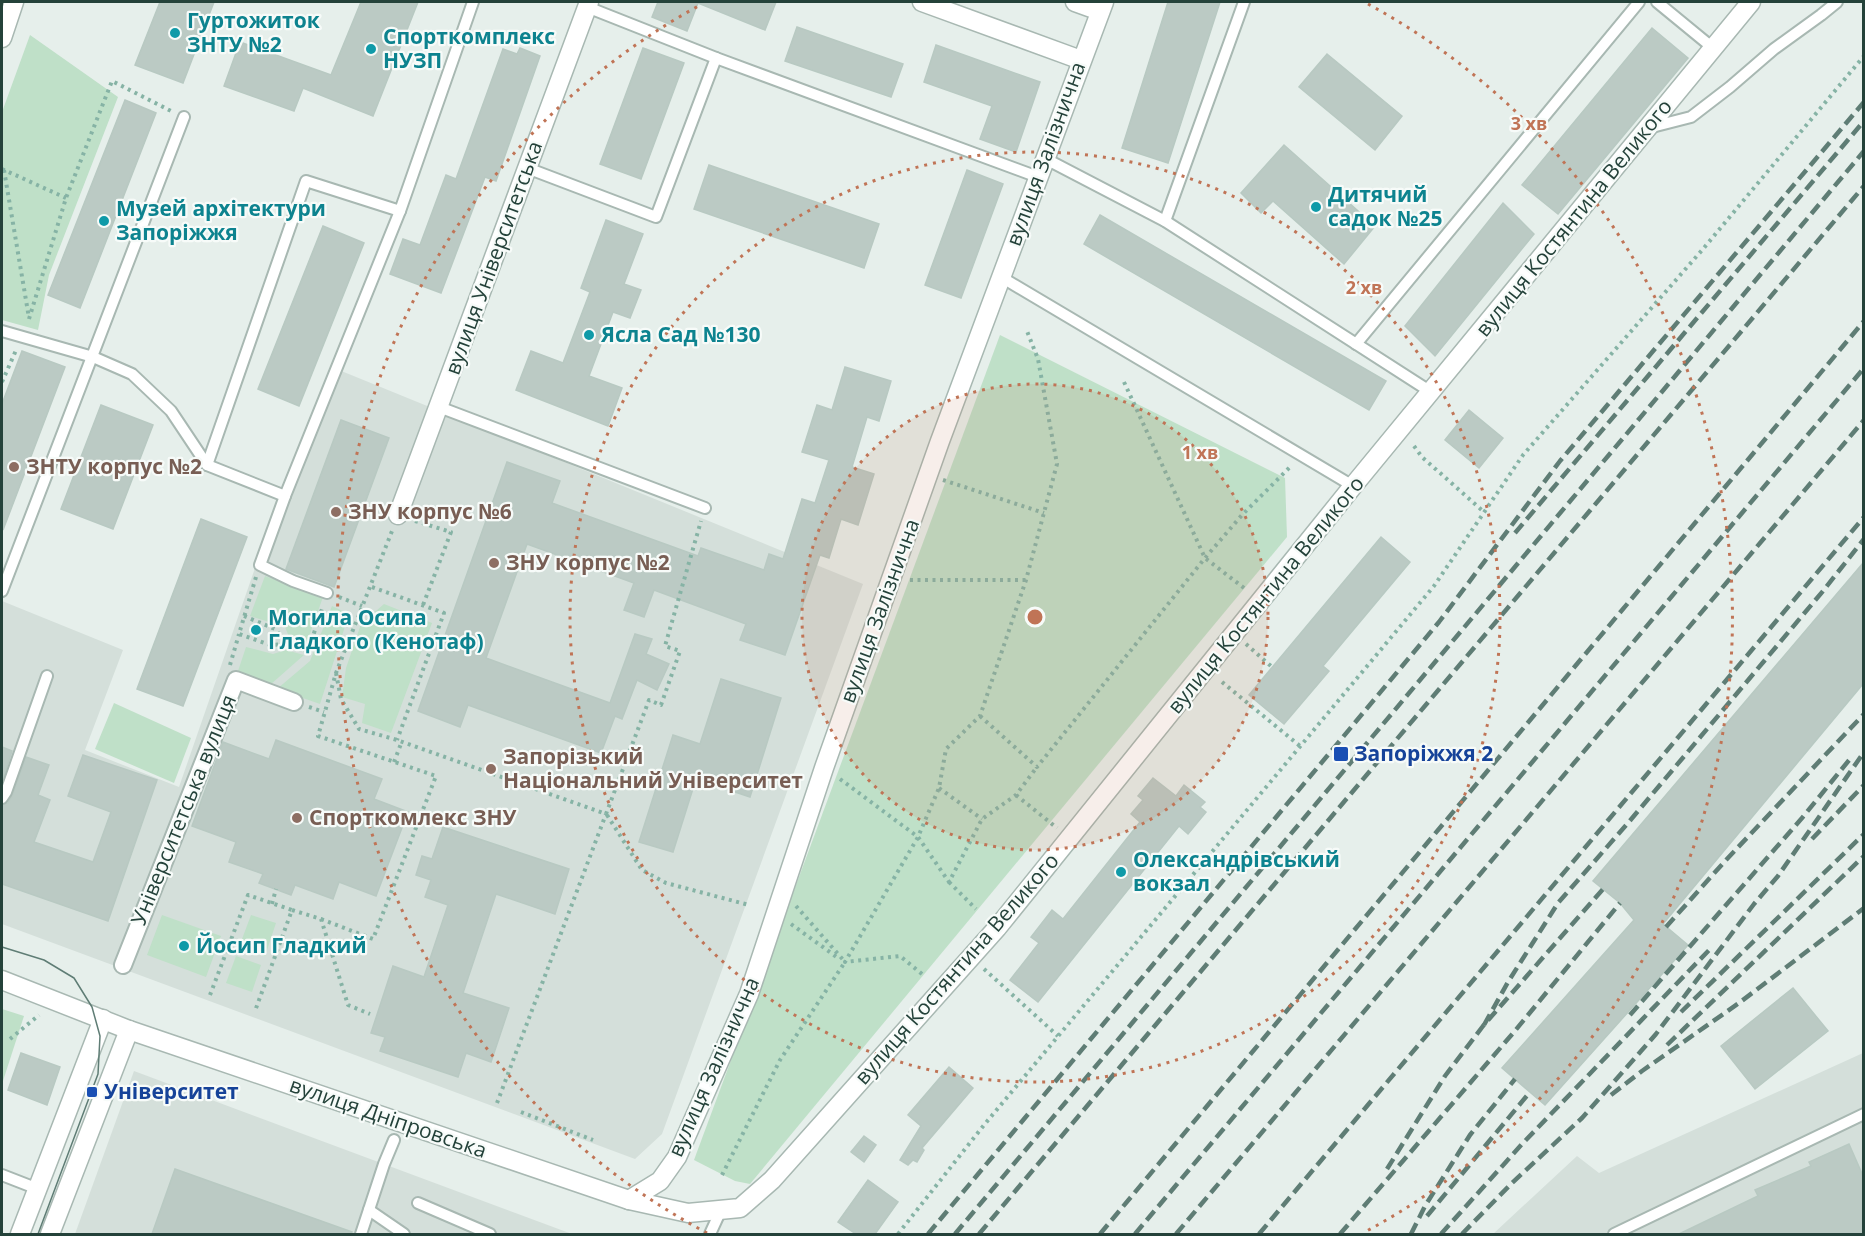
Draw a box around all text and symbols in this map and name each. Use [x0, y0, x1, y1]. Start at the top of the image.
place label: Гуртожиток ЗНТУ №2 [187, 6, 320, 58]
place label: Спорткомплекс НУЗП [383, 22, 555, 74]
marker: Гуртожиток ЗНТУ №2 [168, 26, 182, 40]
marker: Спорткомплекс НУЗП [364, 42, 378, 56]
street label: вулиця Залізнична [999, 58, 1091, 250]
street label: вулиця Костянтина Великого [1469, 93, 1678, 342]
text: 3 хв [1511, 111, 1547, 135]
street label: вулиця Університетська [438, 137, 548, 378]
place label: Дитячий садок №25 [1328, 180, 1443, 232]
place label: Музей архітектури Запоріжжя [116, 194, 326, 246]
marker: Дитячий садок №25 [1309, 200, 1323, 214]
marker: Музей архітектури Запоріжжя [97, 214, 111, 228]
text: 2 хв [1346, 275, 1382, 299]
place label: Ясла Сад №130 [600, 320, 761, 348]
marker: Ясла Сад №130 [582, 328, 596, 342]
text: 1 хв [1182, 440, 1218, 464]
place label: ЗНТУ корпус №2 [26, 452, 202, 480]
marker: ЗНТУ корпус №2 [7, 460, 21, 474]
street label: вулиця Костянтина Великого [1161, 470, 1370, 719]
place label: ЗНУ корпус №6 [348, 497, 512, 525]
marker: ЗНУ корпус №6 [329, 505, 343, 519]
street label: вулиця Залізнична [833, 515, 925, 707]
place label: ЗНУ корпус №2 [506, 548, 670, 576]
marker: ЗНУ корпус №2 [487, 556, 501, 570]
place label: Могила Осипа Гладкого (Кенотаф) [268, 603, 484, 655]
centre of rings [1025, 607, 1045, 627]
marker: Могила Осипа Гладкого (Кенотаф) [249, 623, 263, 637]
street label: Університетська вулиця [124, 690, 242, 929]
place label: Запоріжжя 2 [1354, 739, 1493, 767]
place label: Запорізький Національний Університет [503, 742, 803, 794]
marker: Запоріжжя 2 [1332, 745, 1350, 763]
marker: Запорізький Національний Університет [484, 762, 498, 776]
place label: Спорткомлекс ЗНУ [309, 803, 517, 831]
marker: Спорткомлекс ЗНУ [290, 811, 304, 825]
place label: Олександрівський вокзал [1133, 845, 1340, 897]
street label: вулиця Костянтина Великого [848, 847, 1065, 1090]
marker: Олександрівський вокзал [1114, 865, 1128, 879]
place label: Йосип Гладкий [196, 931, 367, 959]
marker: Йосип Гладкий [177, 939, 191, 953]
street label: вулиця Залізнична [661, 972, 765, 1161]
street label: вулиця Дніпровська [286, 1070, 491, 1164]
place label: Університет [104, 1077, 239, 1105]
marker: Університет [85, 1085, 99, 1099]

